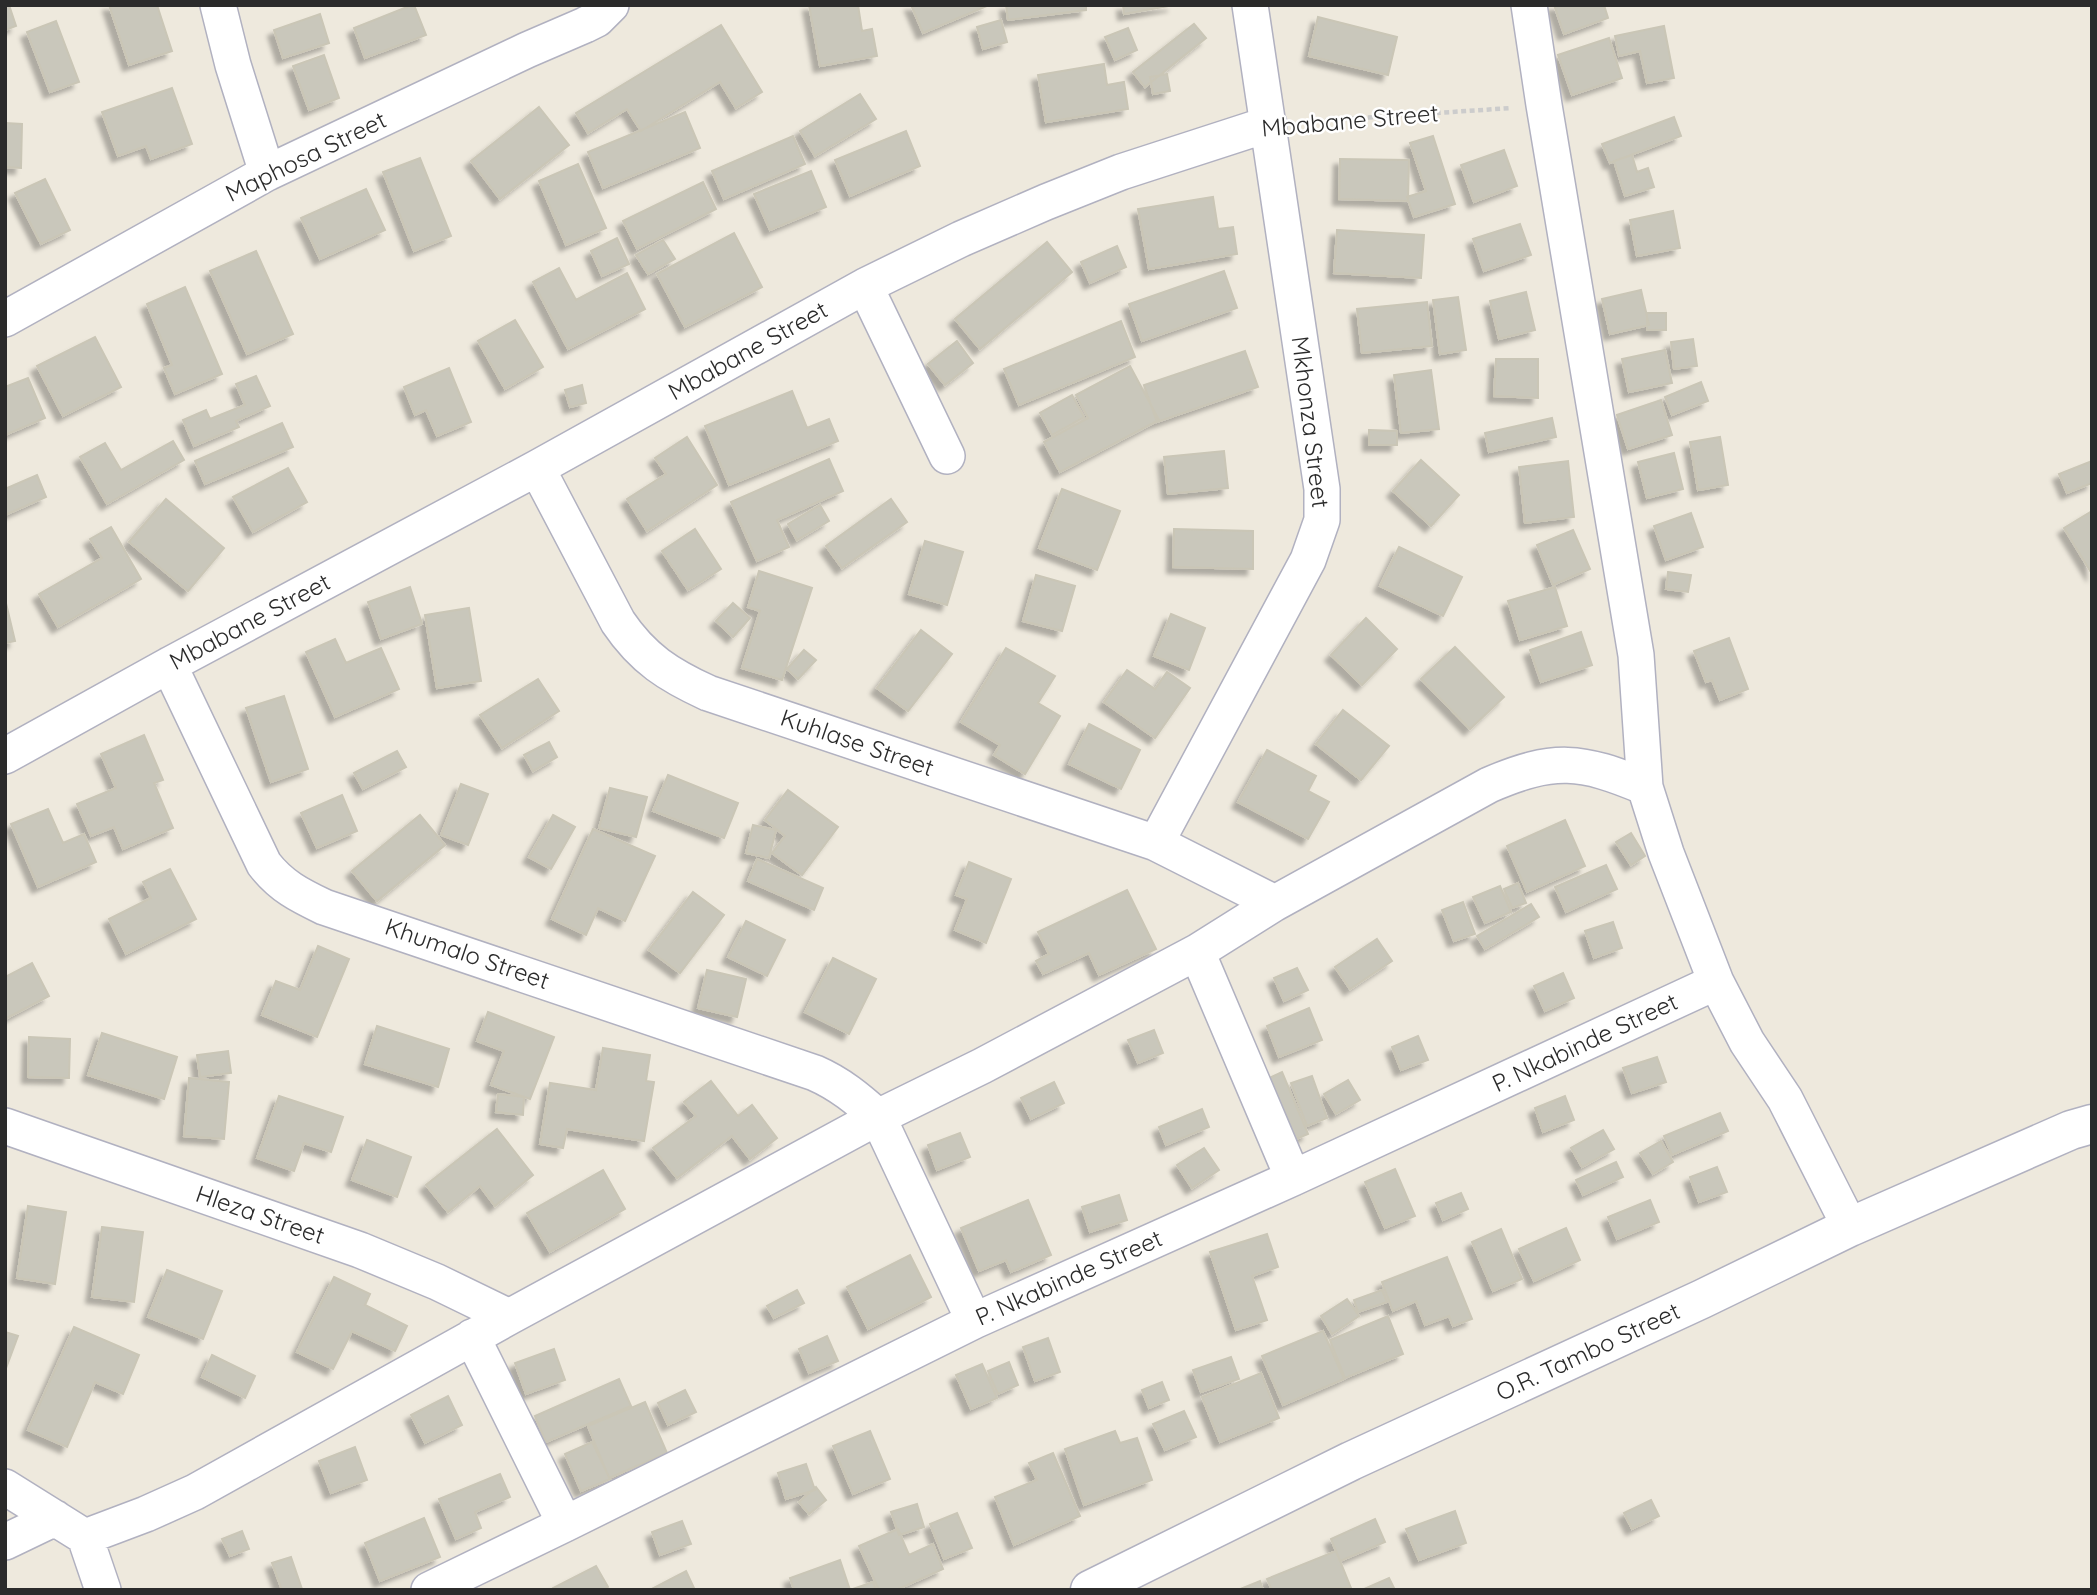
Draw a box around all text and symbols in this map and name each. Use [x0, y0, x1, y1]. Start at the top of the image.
street label: Mbabane Street [1260, 97, 1440, 143]
street label: Maphosa Street [220, 104, 391, 208]
street label: Mbabane Street [663, 294, 832, 406]
street label: Mkhonza Street [1286, 334, 1336, 509]
street label: Mbabane Street [164, 566, 335, 676]
street label: Kuhlase Street [777, 702, 938, 782]
street label: Khumalo Street [381, 911, 553, 995]
street label: P. Nkabinde Street [1487, 986, 1682, 1098]
street label: Hleza Street [192, 1178, 329, 1250]
street label: P. Nkabinde Street [971, 1222, 1167, 1332]
street label: O.R. Tambo Street [1491, 1295, 1684, 1407]

